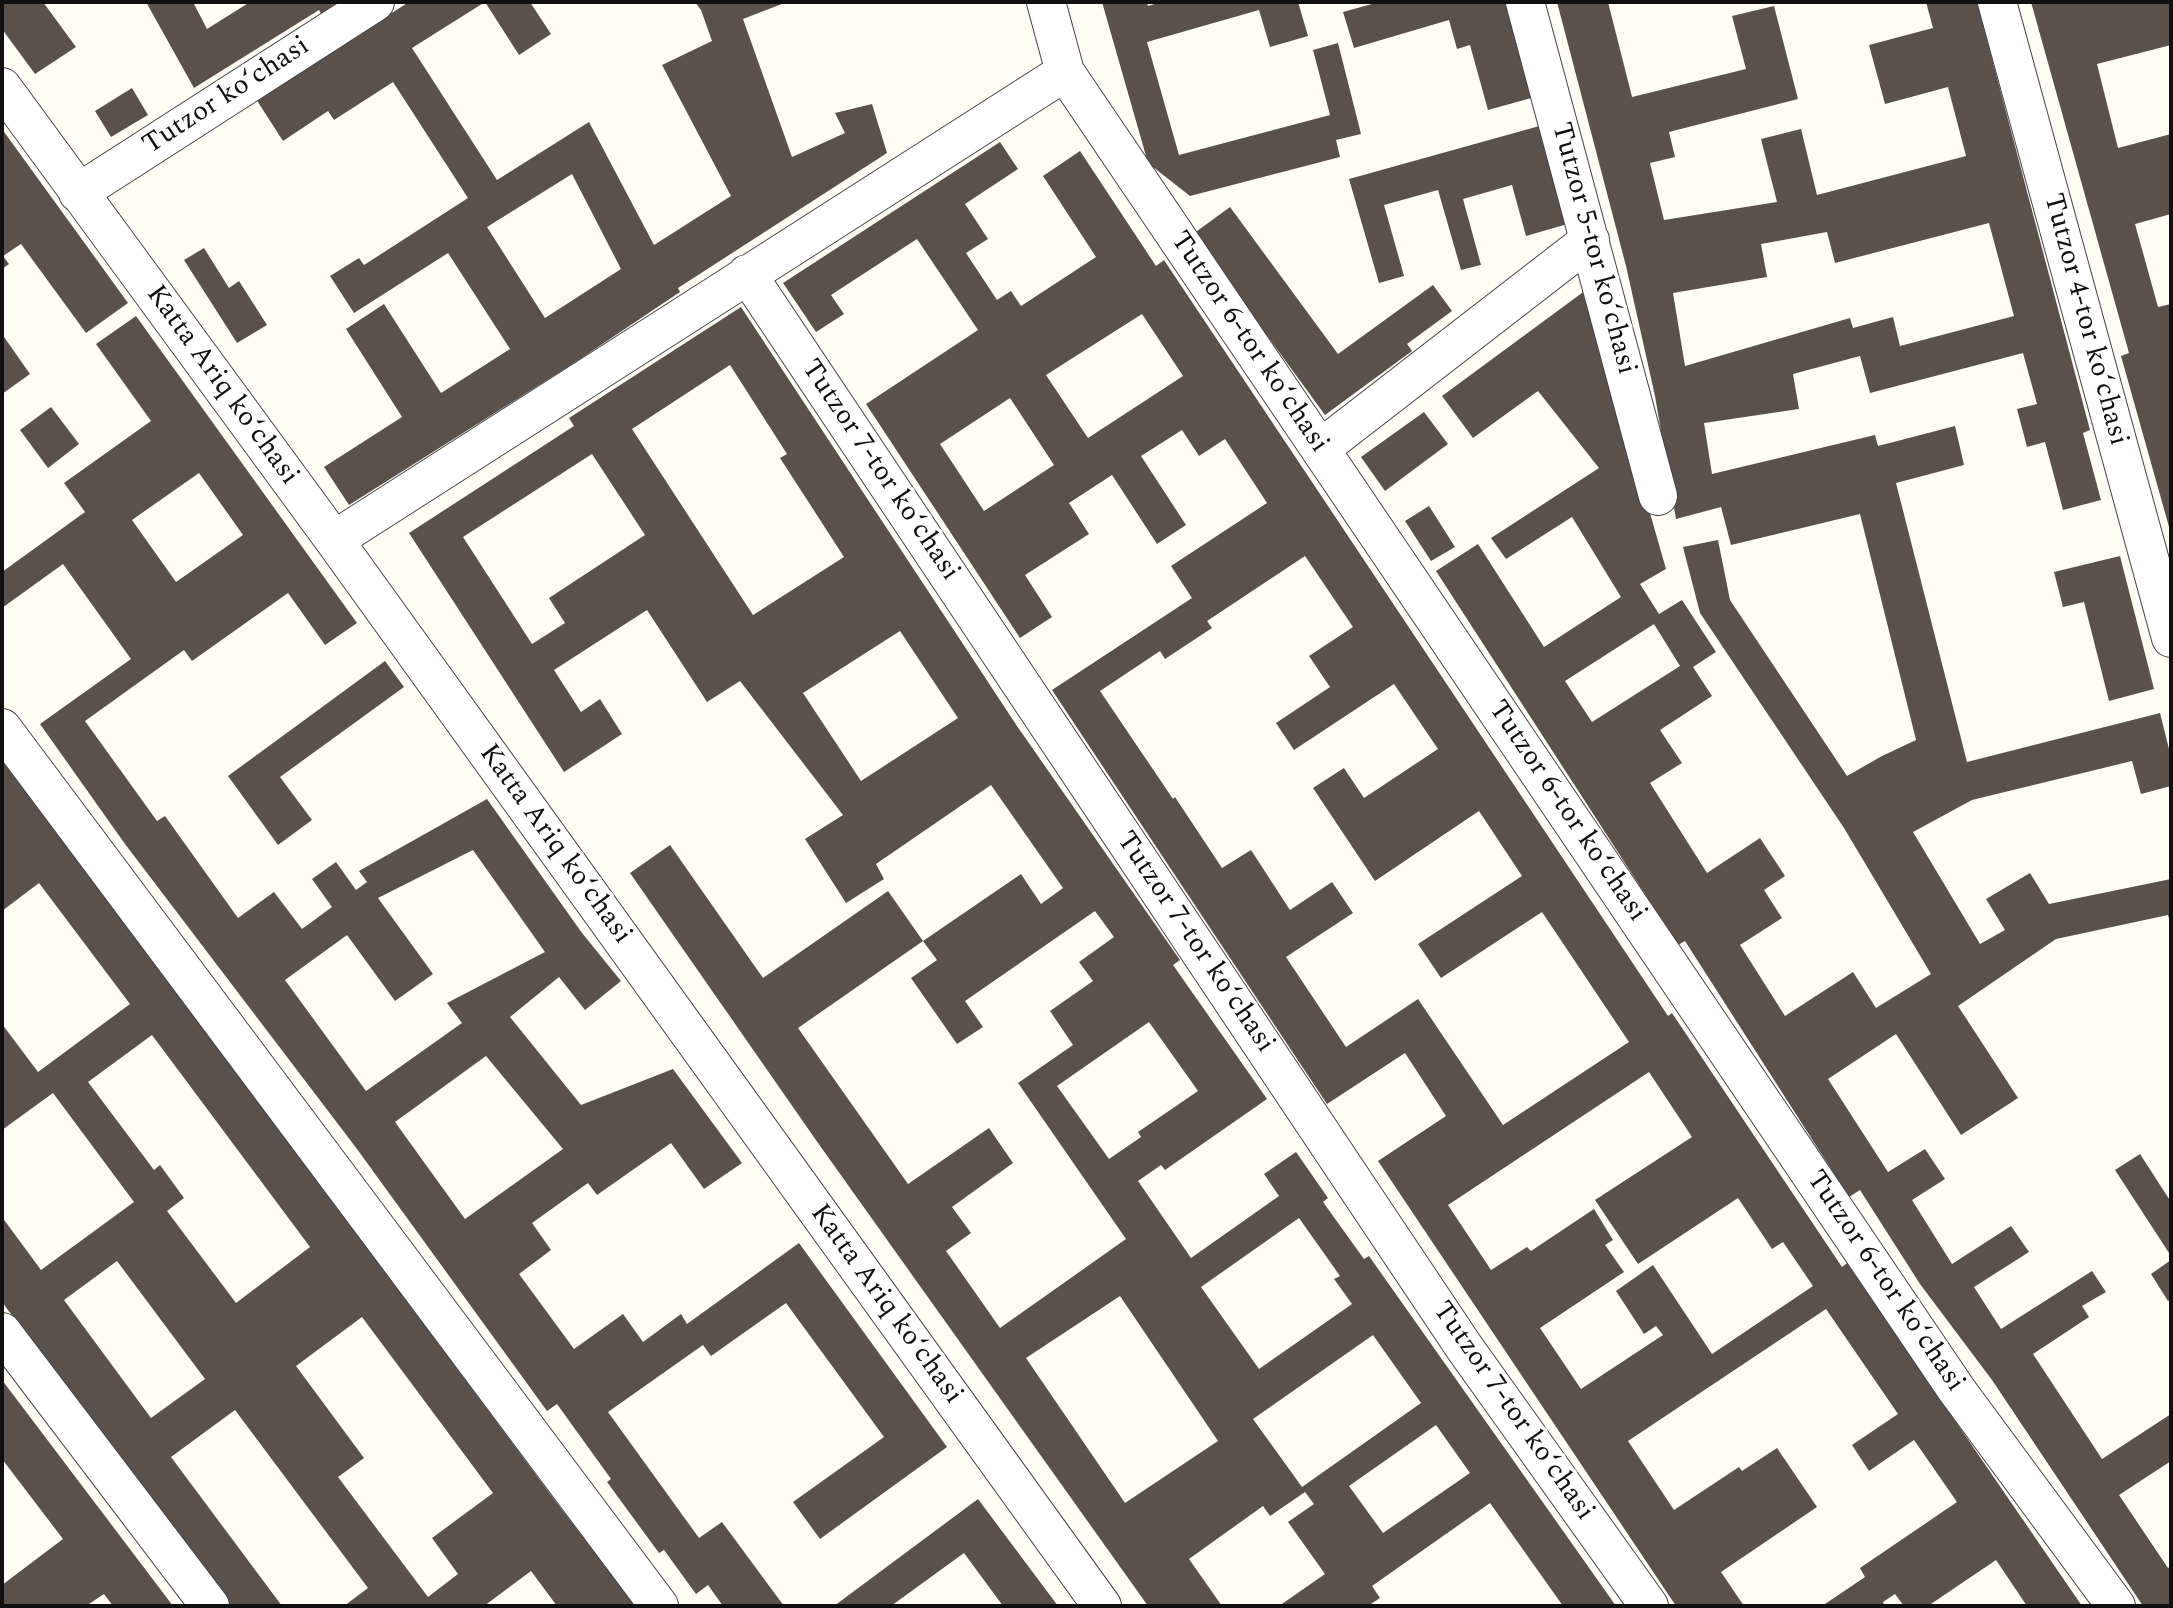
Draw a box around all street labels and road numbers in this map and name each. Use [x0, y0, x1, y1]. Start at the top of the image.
street label: Tutzor koʻchasi [137, 31, 317, 163]
street label: Tutzor 5-tor koʻchasi [1542, 119, 1642, 379]
street label: Tutzor 4-tor koʻchasi [2034, 190, 2134, 450]
street label: Tutzor 6-tor koʻchasi [1161, 226, 1335, 460]
street label: Katta Ariq koʻchasi [137, 280, 305, 492]
street label: Tutzor 7-tor koʻchasi [792, 354, 966, 588]
street label: Tutzor 6-tor koʻchasi [1479, 695, 1653, 929]
street label: Katta Ariq koʻchasi [470, 739, 638, 951]
street label: Tutzor 7-tor koʻchasi [1107, 826, 1281, 1060]
street label: Tutzor 6-tor koʻchasi [1797, 1165, 1971, 1399]
street label: Katta Ariq koʻchasi [801, 1199, 969, 1411]
street label: Tutzor 7-tor koʻchasi [1424, 1296, 1600, 1528]

